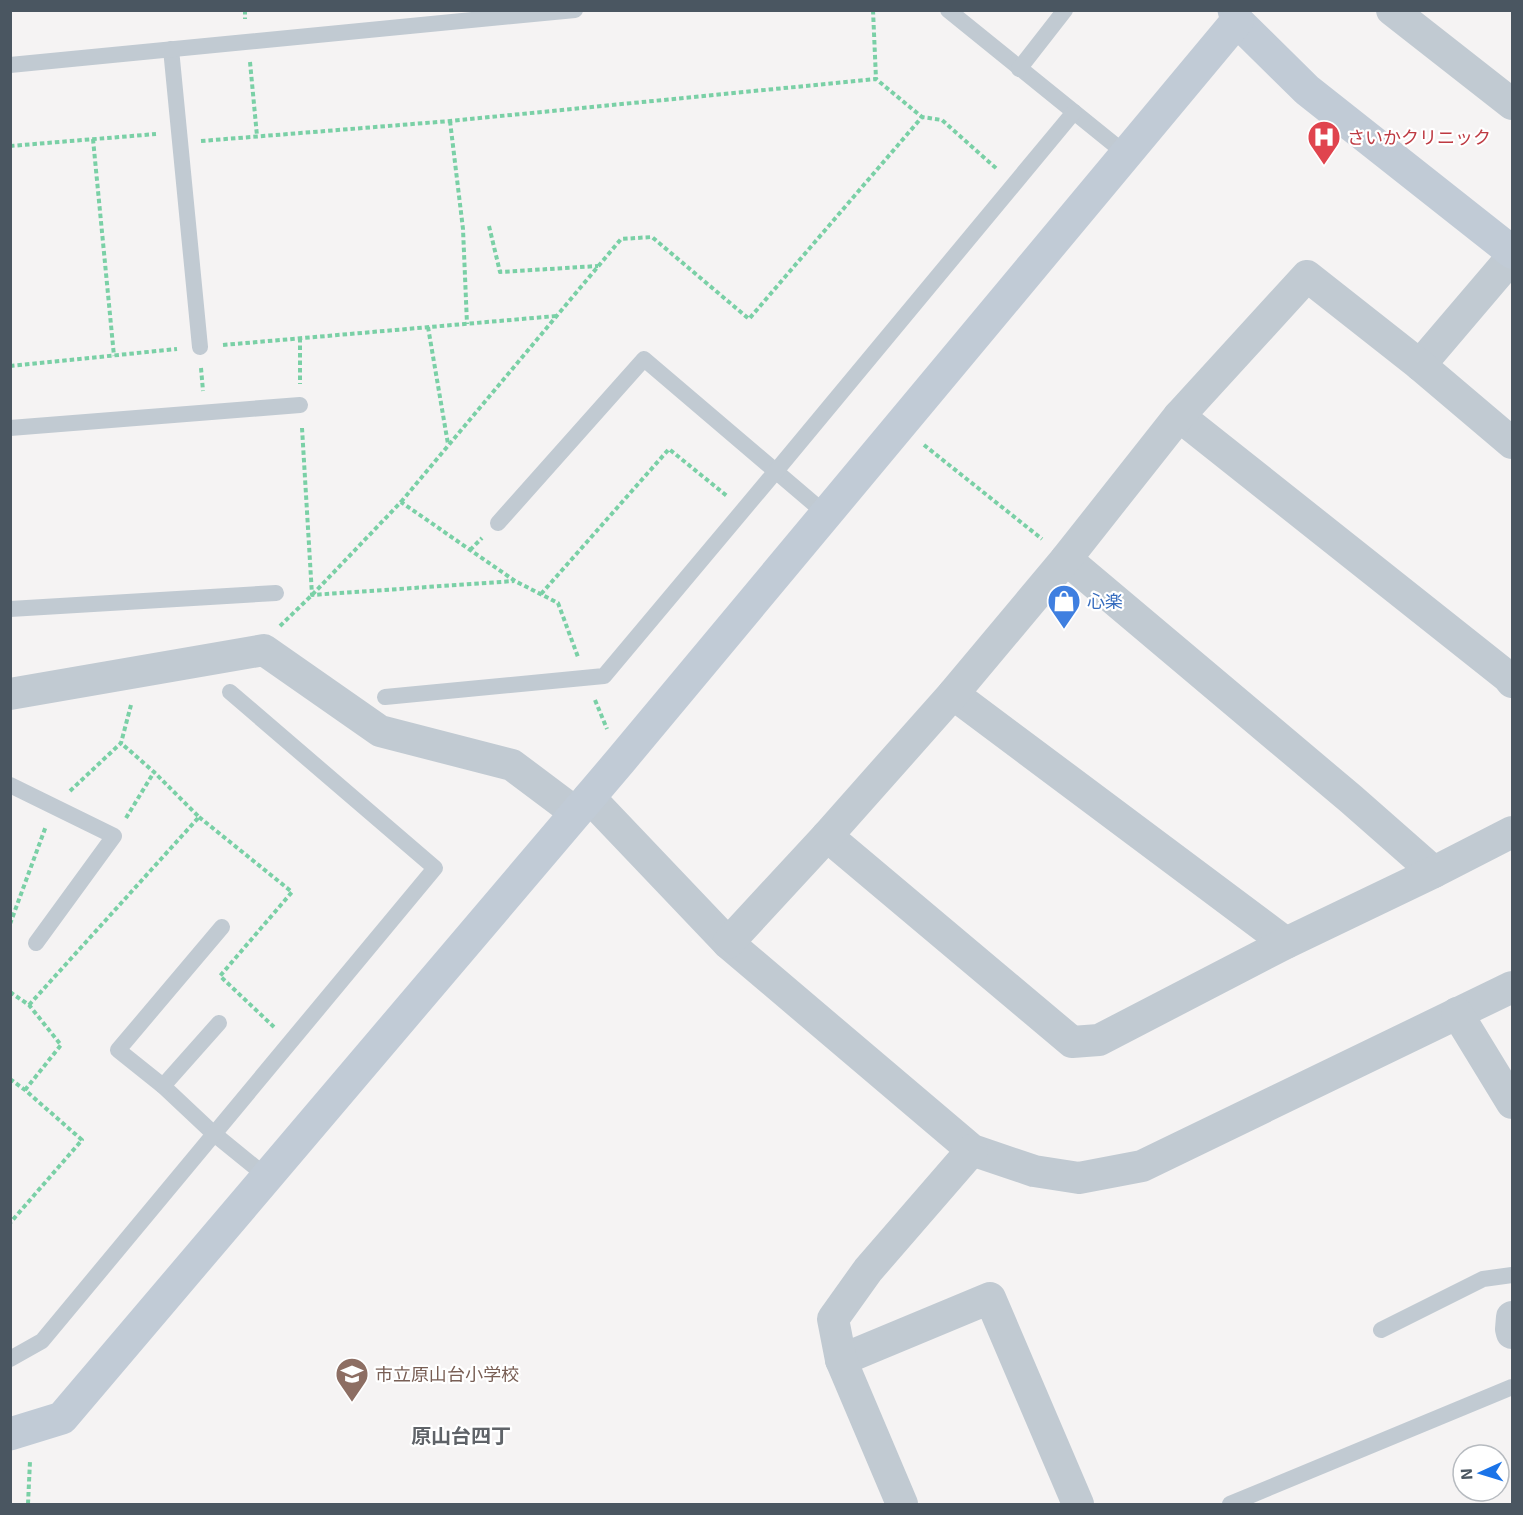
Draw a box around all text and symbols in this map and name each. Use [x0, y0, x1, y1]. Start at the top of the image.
hospital icon: さいかクリニック [1306, 119, 1342, 166]
place label: さいかクリニック [1347, 126, 1491, 148]
shop icon: 心楽 [1046, 583, 1082, 630]
place label: 心楽 [1087, 590, 1123, 612]
school or university icon: 市立原山台小学校 [334, 1356, 370, 1403]
place label: 市立原山台小学校 [375, 1363, 519, 1385]
district label: 原山台四丁 [411, 1423, 511, 1447]
north arrow [1451, 1443, 1511, 1503]
text: N [1456, 1468, 1475, 1481]

